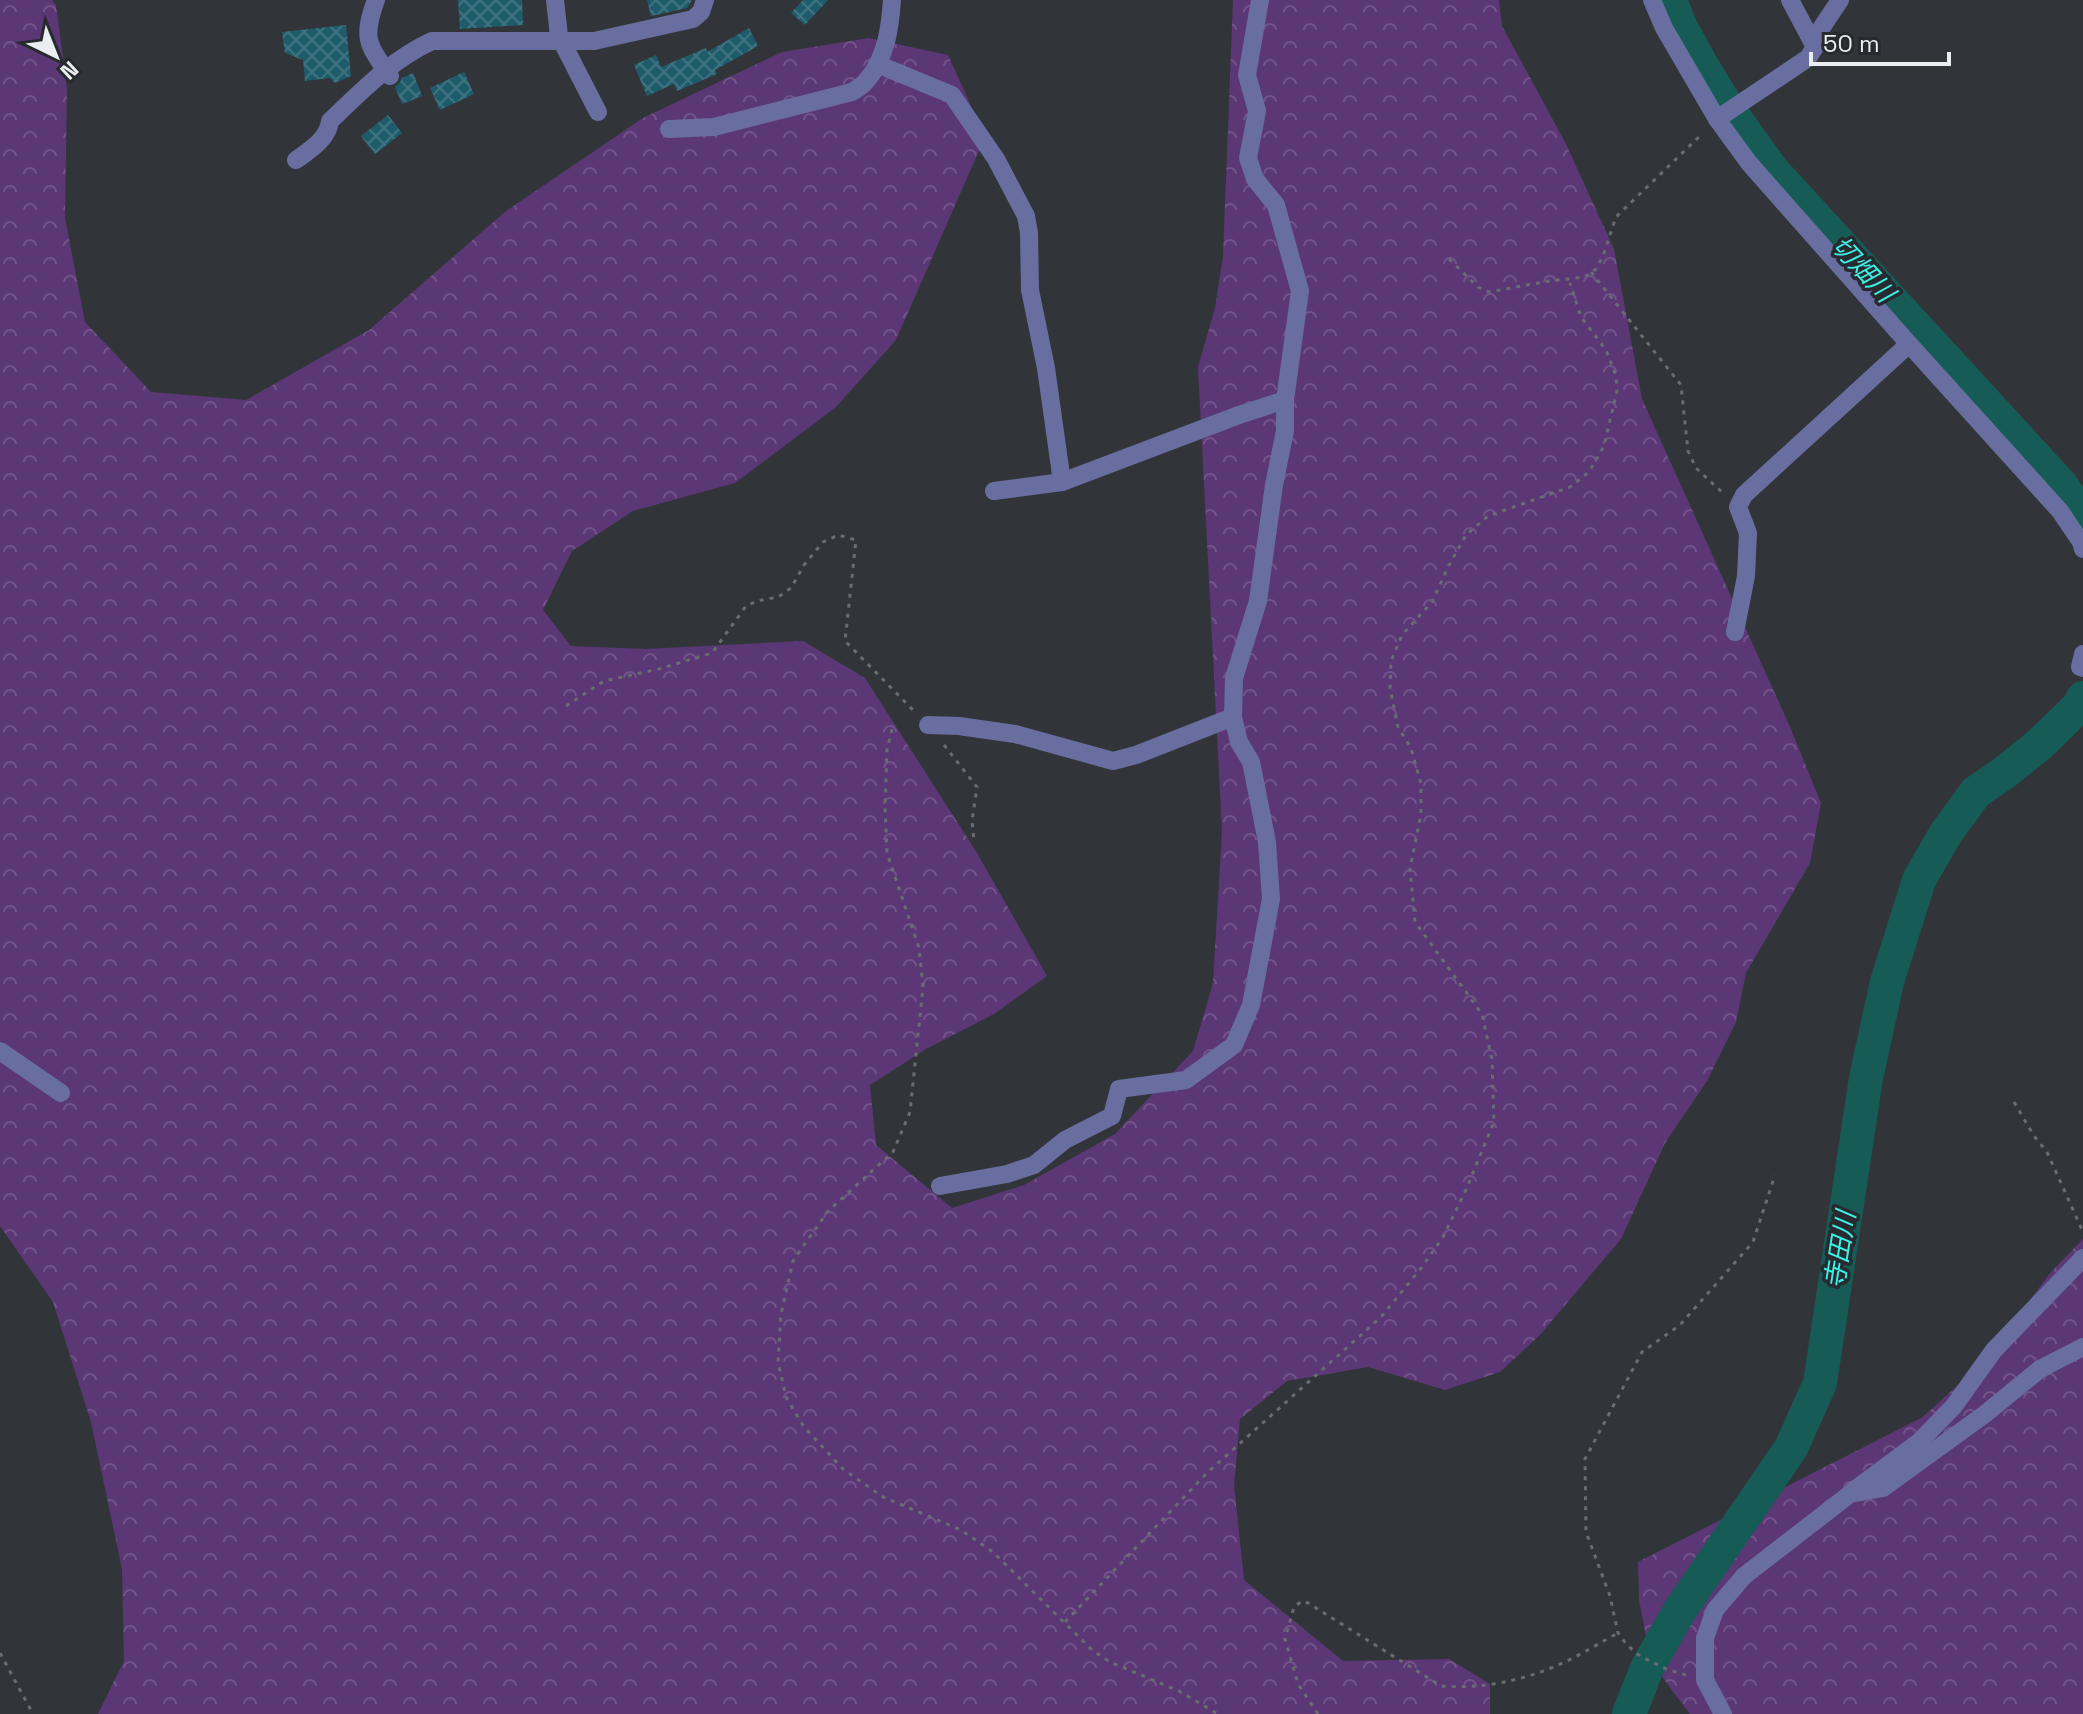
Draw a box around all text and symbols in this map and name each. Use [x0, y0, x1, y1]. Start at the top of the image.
north arrow [16, 16, 96, 96]
scale bar [1811, 16, 1949, 66]
text: 50 m [1823, 28, 1880, 59]
text: N [55, 55, 85, 86]
water label: 切畑川 [1824, 229, 1904, 311]
water label: 寺田川 [1817, 1206, 1863, 1291]

